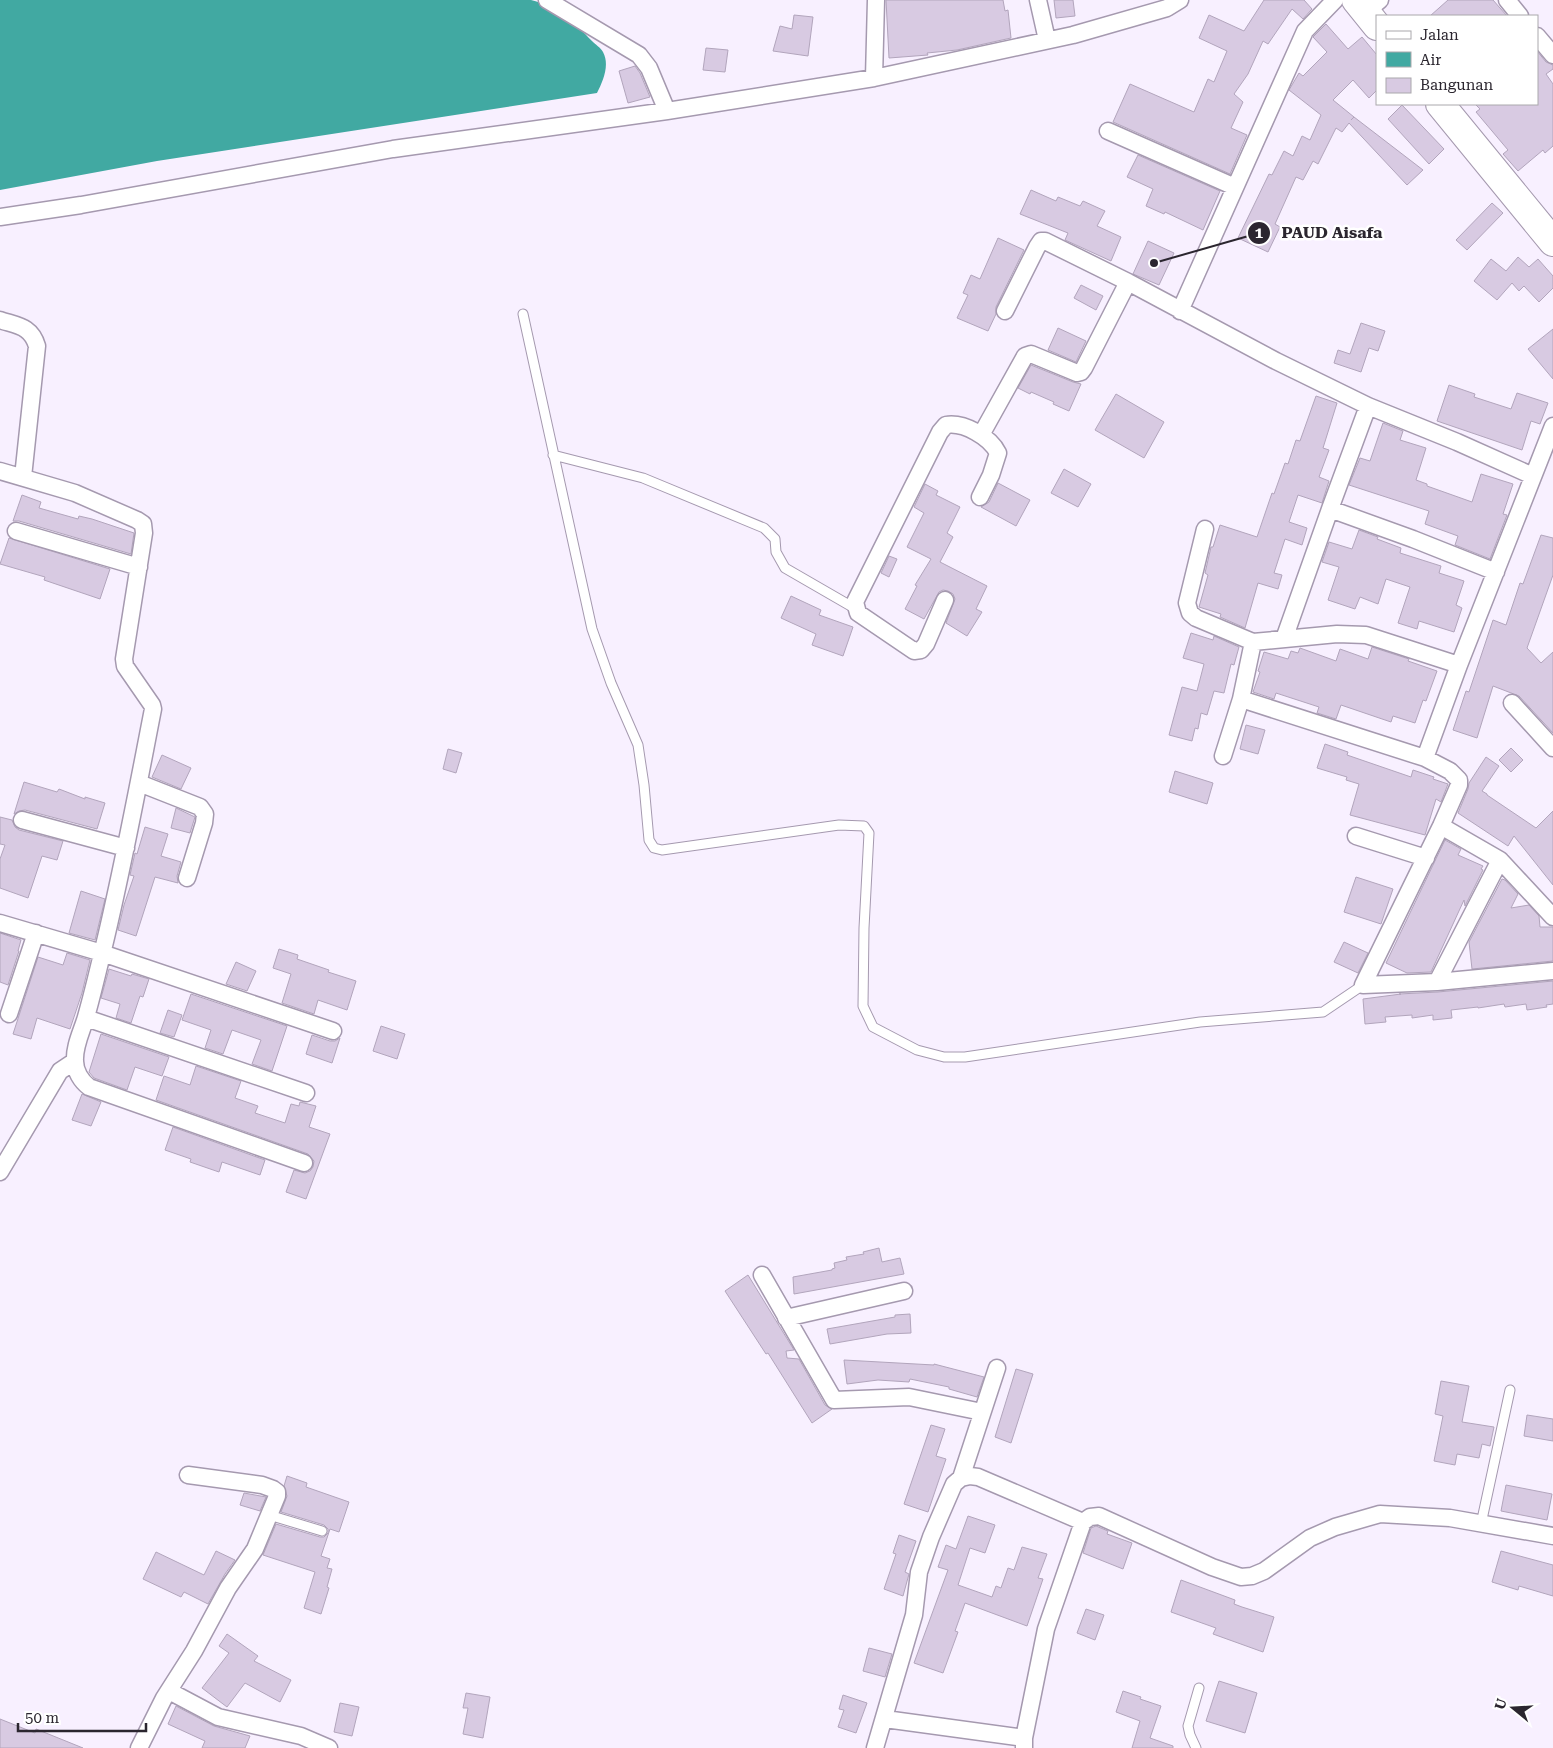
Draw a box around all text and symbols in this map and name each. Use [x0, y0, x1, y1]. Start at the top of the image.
legend [1376, 15, 1538, 105]
text: Jalan [1420, 26, 1459, 44]
text: Air [1420, 51, 1441, 69]
text: Bangunan [1420, 76, 1493, 94]
callout: PAUD Aisafa [1247, 217, 1393, 248]
text: PAUD Aisafa [1282, 223, 1383, 242]
text: 1 [1255, 224, 1264, 242]
north arrow [1488, 1683, 1538, 1733]
text: U [1491, 1696, 1510, 1712]
scale bar [18, 1700, 145, 1732]
text: 50 m [25, 1709, 60, 1727]

